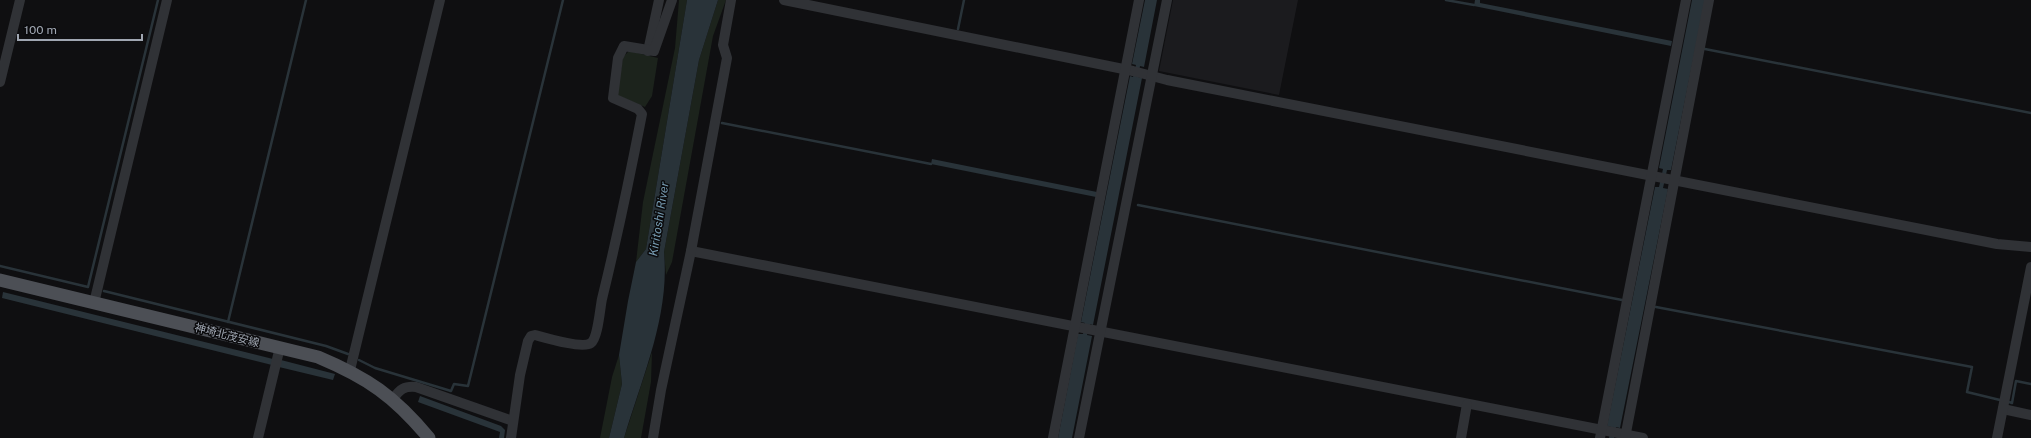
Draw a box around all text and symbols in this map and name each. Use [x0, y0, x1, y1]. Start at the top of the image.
scale bar [18, 16, 142, 42]
text: 100 m [24, 23, 57, 37]
water label: Kiritoshi River [646, 180, 672, 257]
street label: 神埼北茂安線 [194, 321, 260, 349]

